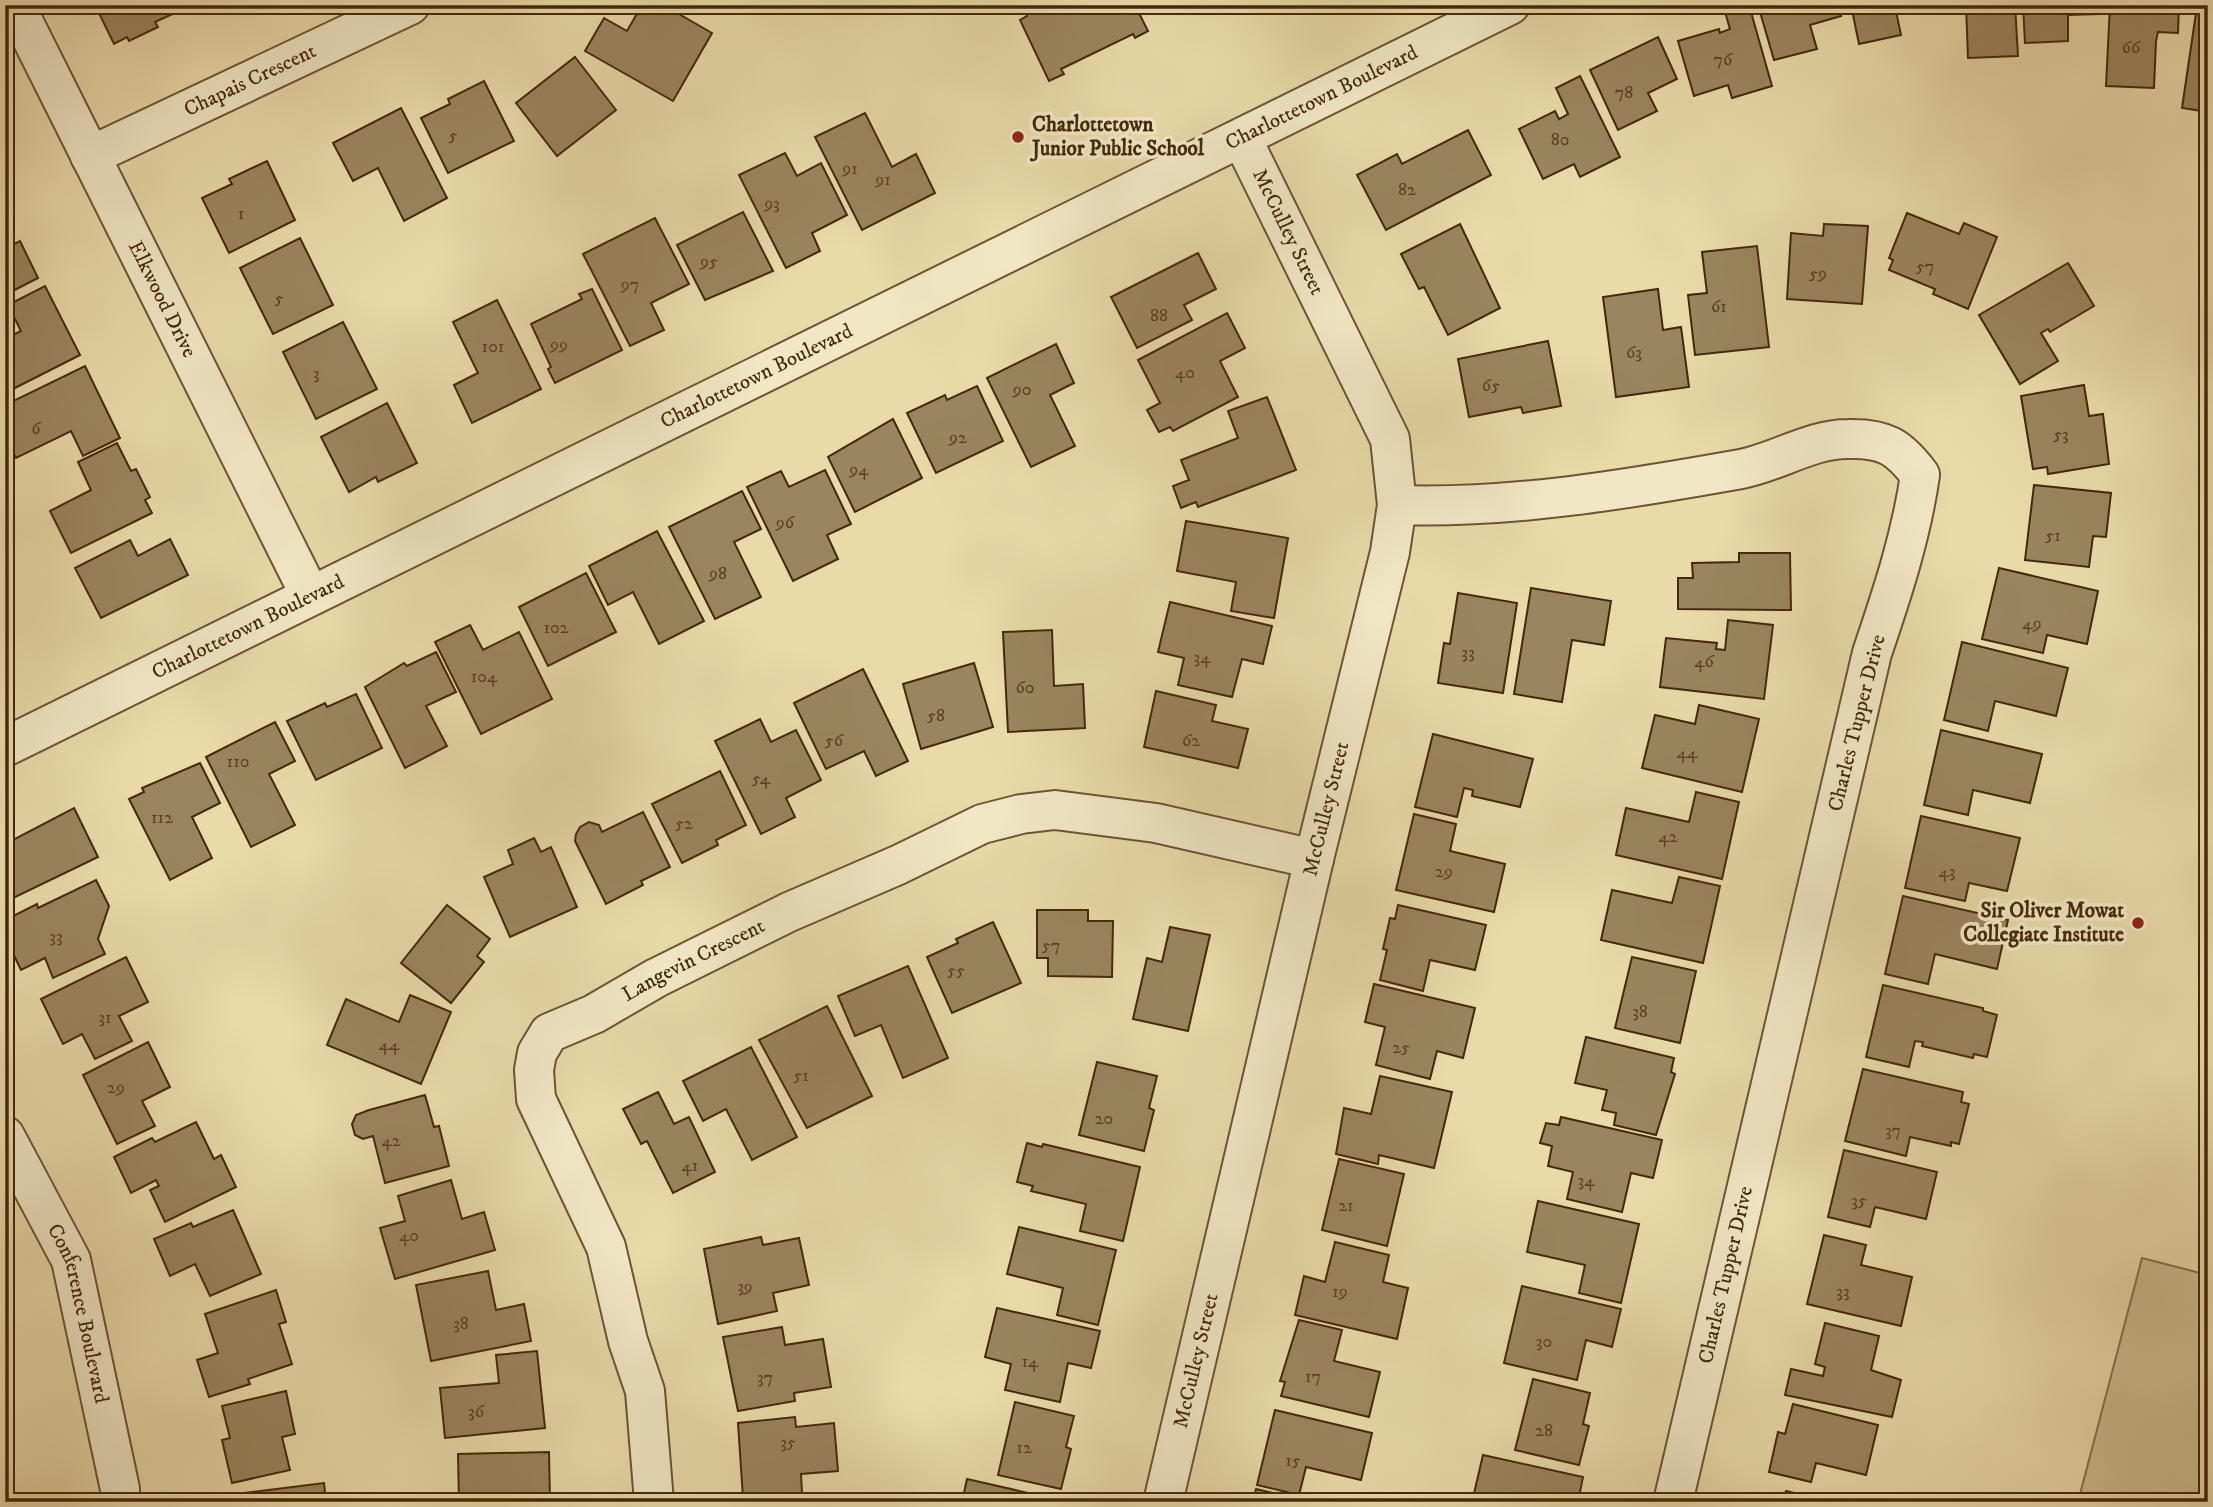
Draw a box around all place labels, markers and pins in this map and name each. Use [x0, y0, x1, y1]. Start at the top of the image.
place label: Charlottetown Junior Public School [1030, 112, 1205, 162]
marker: Charlottetown Junior Public School [1010, 129, 1026, 145]
place label: Sir Oliver Mowat Collegiate Institute [1963, 898, 2124, 948]
marker: Sir Oliver Mowat Collegiate Institute [2130, 915, 2146, 931]

